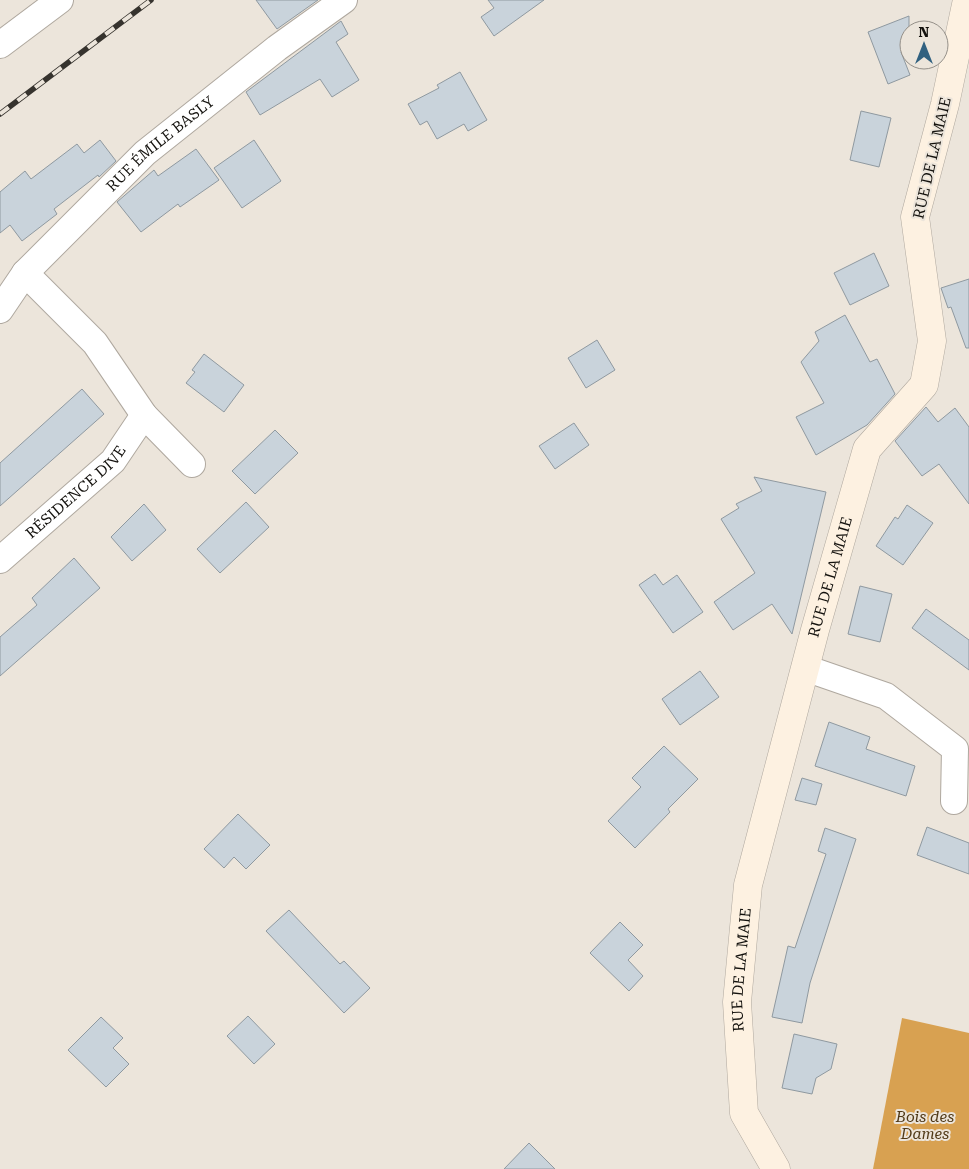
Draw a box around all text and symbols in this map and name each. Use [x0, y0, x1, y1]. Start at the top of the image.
north arrow [899, 20, 949, 70]
text: N [919, 24, 930, 40]
street label: RUE ÉMILE BASLY [103, 92, 219, 195]
street label: RUE DE LA MAIE [909, 95, 955, 221]
street label: RÉSIDENCE DIVE [22, 442, 130, 542]
street label: RUE DE LA MAIE [804, 515, 856, 639]
street label: RUE DE LA MAIE [728, 907, 755, 1032]
park label: Bois des Dames [895, 1108, 954, 1143]

